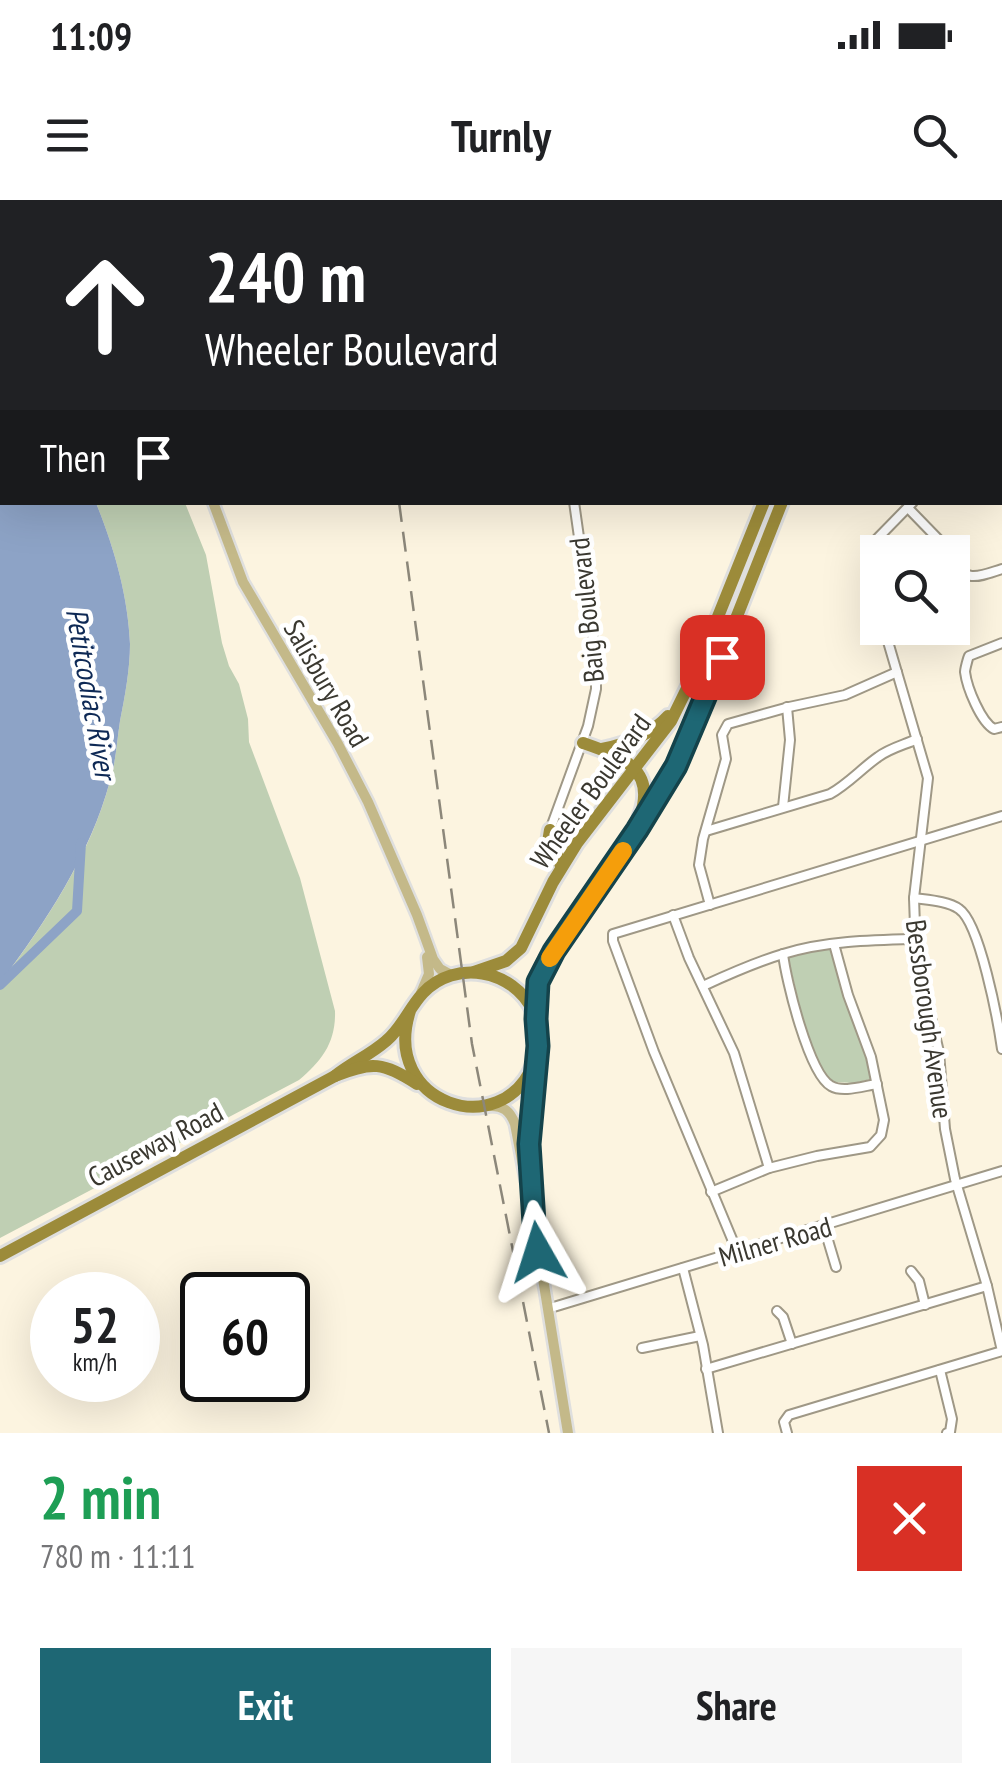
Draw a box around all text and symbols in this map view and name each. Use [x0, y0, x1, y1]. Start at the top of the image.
text: 11:09 [50, 11, 132, 60]
text: Turnly [451, 106, 551, 164]
icon: menu [40, 108, 95, 163]
icon: search [907, 108, 962, 163]
text: 240 m [205, 231, 366, 321]
icon: ahead [40, 240, 170, 370]
text: Wheeler Boulevard [205, 319, 499, 377]
icon: arrive [126, 430, 181, 485]
text: Then [40, 433, 106, 482]
map controls [860, 535, 970, 645]
button: search [860, 535, 970, 645]
street label: Baig Boulevard [560, 536, 612, 684]
water label: Petitcodiac River [58, 605, 127, 785]
street label: Salisbury Road [276, 613, 378, 753]
pin [680, 615, 765, 700]
icon: arrive [695, 630, 750, 685]
street label: Wheeler Boulevard [521, 706, 659, 876]
street label: Bessborough Avenue [898, 917, 962, 1121]
street label: Causeway Road [81, 1093, 229, 1195]
position arrow [486, 1200, 590, 1304]
street label: Milner Road [714, 1207, 836, 1275]
speed limit sign: 60 [180, 1272, 310, 1402]
text: 52 [71, 1292, 119, 1357]
text: km/h [73, 1346, 117, 1378]
text: 2 min [40, 1458, 161, 1536]
button: close [857, 1466, 962, 1571]
text: 780 m · 11:11 [40, 1535, 195, 1577]
button: Exit [40, 1648, 491, 1763]
button: Share [511, 1648, 962, 1763]

